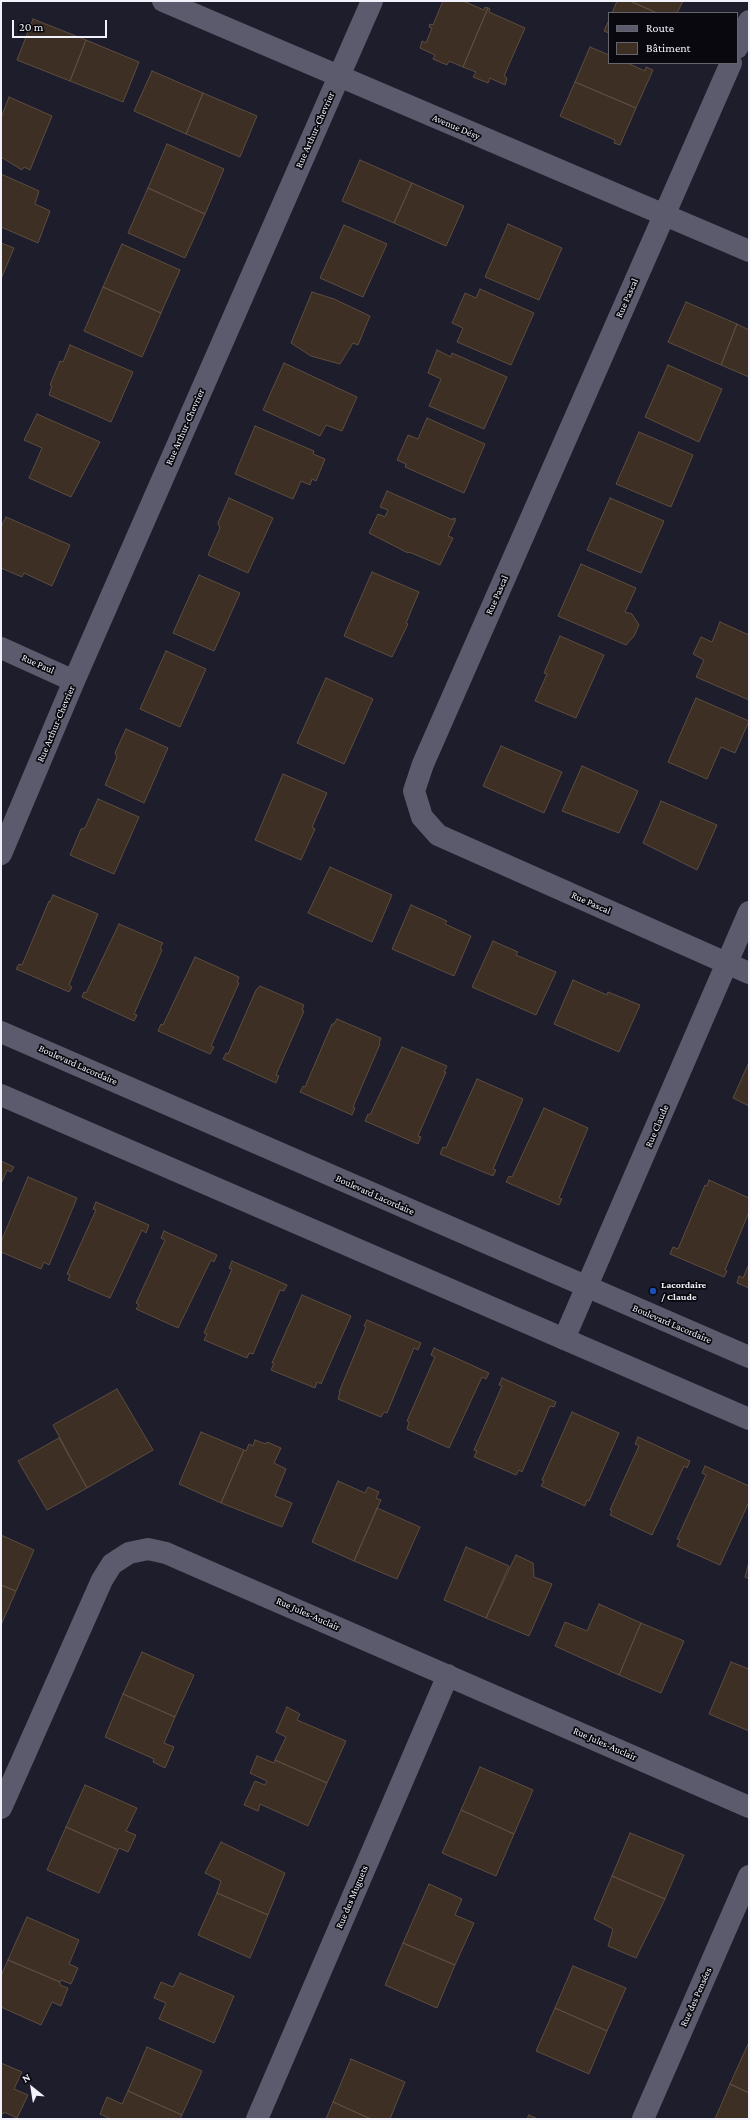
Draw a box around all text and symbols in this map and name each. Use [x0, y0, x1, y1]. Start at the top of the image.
scale bar [14, 12, 109, 38]
legend [608, 12, 738, 64]
text: 20 m [19, 20, 43, 34]
text: Route [646, 21, 674, 35]
text: Bâtiment [646, 41, 691, 55]
street label: Rue Arthur-Chevrier [293, 90, 337, 170]
street label: Avenue Désy [430, 112, 482, 142]
street label: Rue Pascal [613, 276, 641, 320]
street label: Rue Arthur-Chevrier [163, 387, 207, 467]
street label: Rue Pascal [483, 573, 511, 617]
street label: Rue Paul [20, 652, 56, 676]
street label: Rue Arthur-Chevrier [34, 684, 78, 764]
street label: Rue Pascal [569, 889, 613, 917]
street label: Boulevard Lacordaire [37, 1042, 119, 1088]
street label: Rue Claude [643, 1103, 671, 1149]
street label: Boulevard Lacordaire [334, 1172, 416, 1218]
place label: Lacordaire / Claude [661, 1279, 706, 1302]
marker: Lacordaire / Claude [648, 1286, 658, 1296]
street label: Boulevard Lacordaire [631, 1302, 713, 1346]
street label: Rue Jules-Auclair [274, 1595, 342, 1633]
street label: Rue Jules-Auclair [571, 1725, 639, 1763]
street label: Rue des Muguets [333, 1863, 371, 1931]
street label: Rue des Pensées [678, 1965, 714, 2029]
north arrow [12, 2068, 52, 2108]
text: N [20, 2071, 32, 2085]

